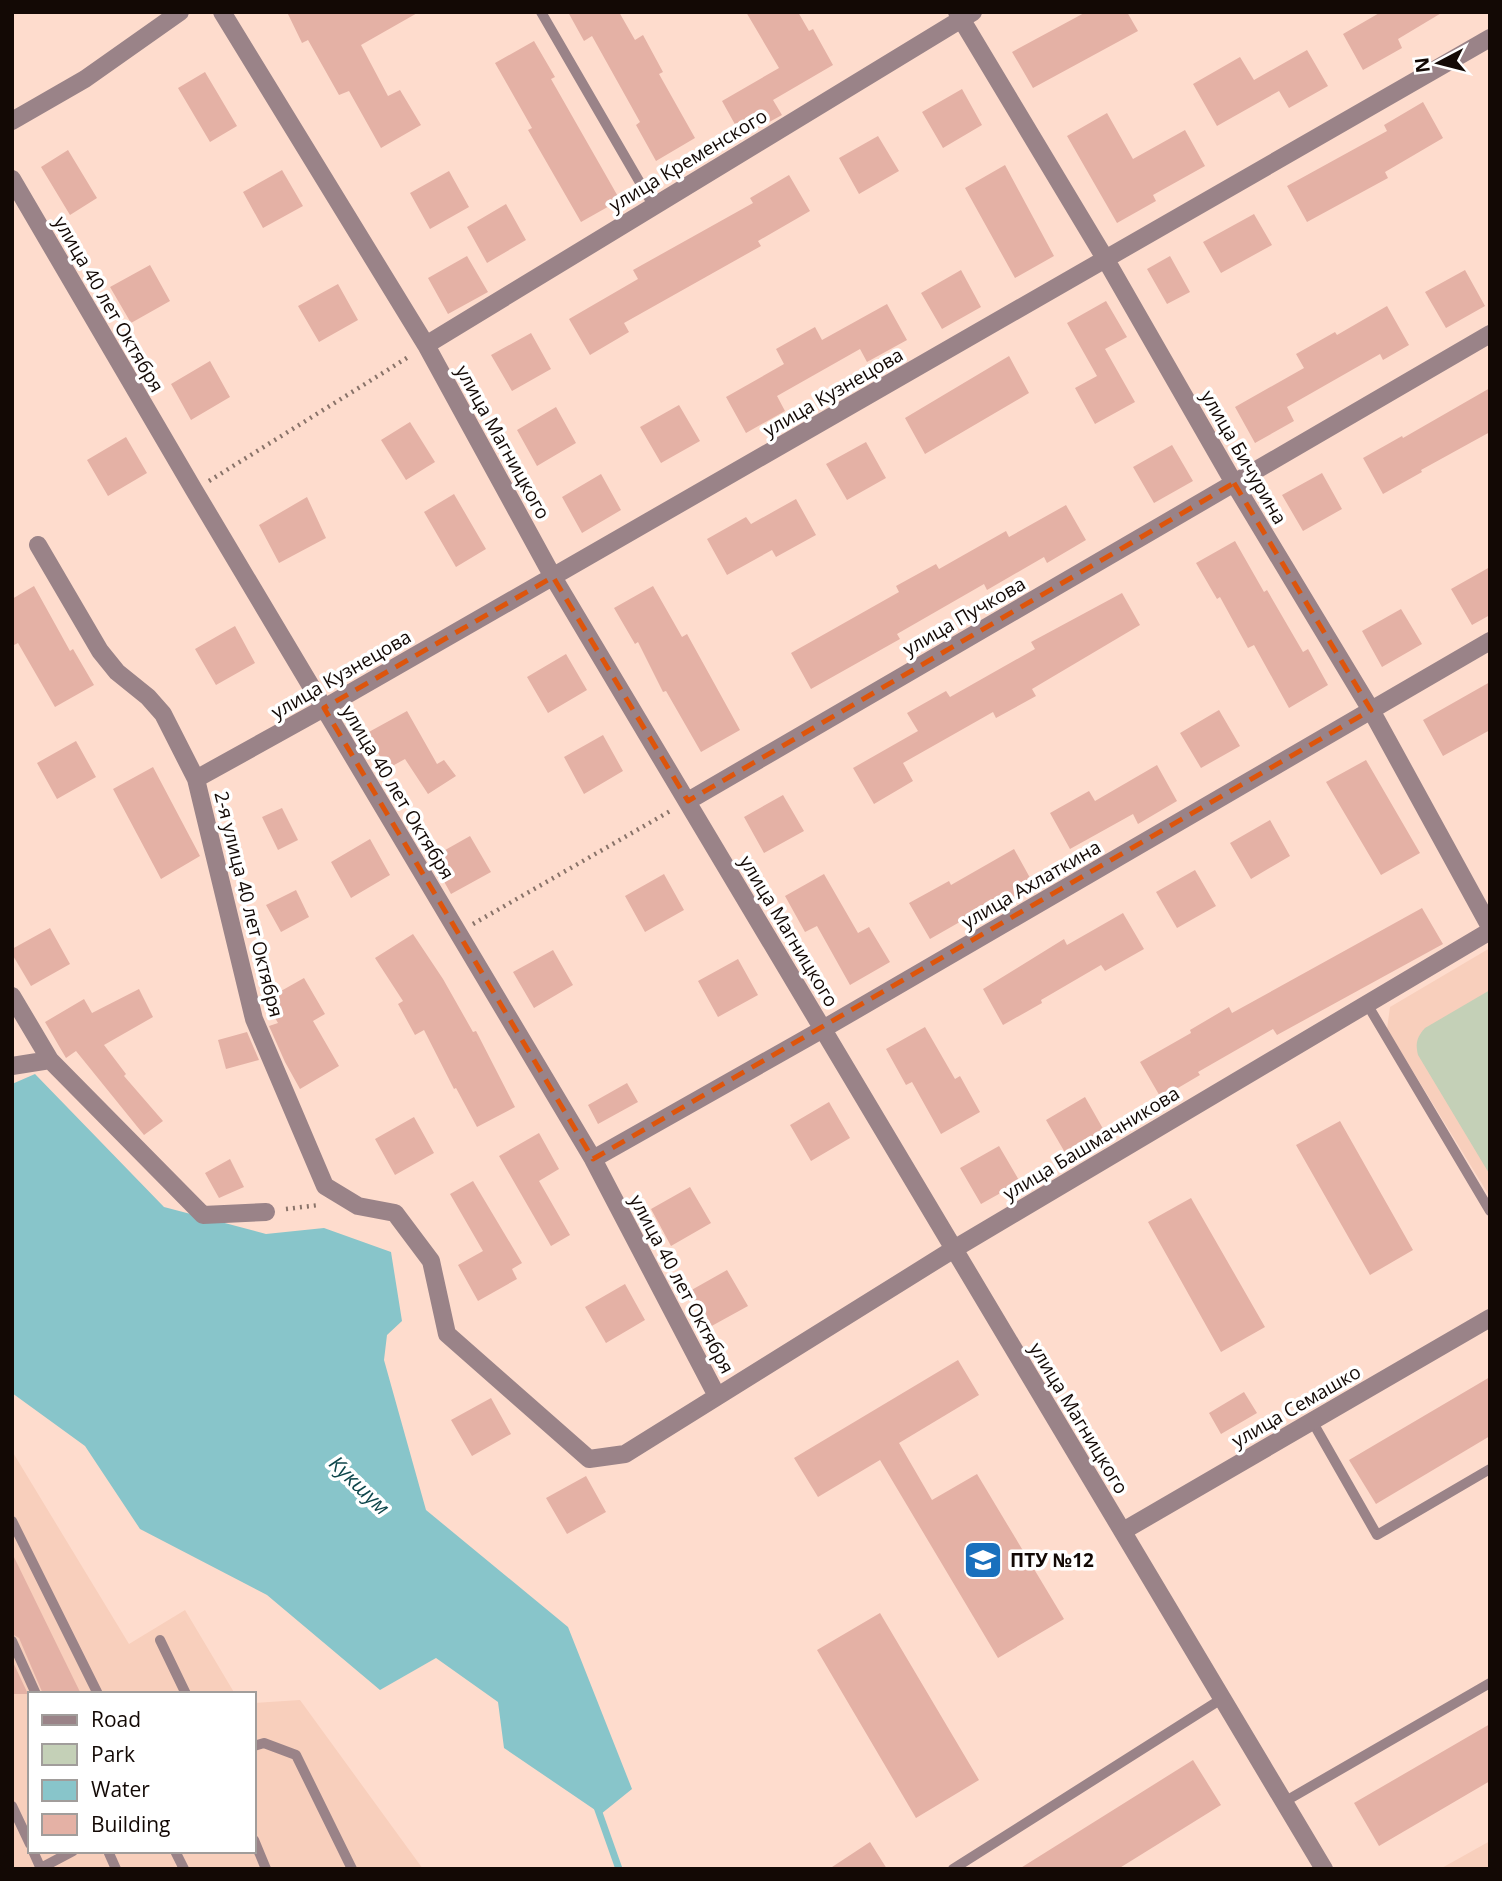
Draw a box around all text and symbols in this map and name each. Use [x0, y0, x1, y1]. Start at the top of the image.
north arrow [1404, 28, 1474, 98]
text: N [1408, 56, 1436, 74]
street label: улица Кременского [604, 102, 772, 218]
street label: улица 40 лет Октября [48, 211, 170, 397]
street label: улица Кузнецова [758, 341, 908, 443]
street label: улица Магницкого [450, 360, 556, 524]
street label: улица Бичурина [1195, 385, 1293, 529]
street label: улица Пучкова [898, 570, 1030, 662]
street label: улица Кузнецова [266, 623, 416, 725]
street label: улица 40 лет Октября [335, 700, 461, 884]
street label: 2-я улица 40 лет Октября [208, 788, 290, 1020]
street label: улица Ахлаткина [957, 834, 1105, 934]
street label: улица Магницкого [733, 850, 845, 1012]
street label: улица Башмачникова [998, 1080, 1184, 1206]
street label: улица 40 лет Октября [624, 1190, 740, 1378]
street label: улица Магницкого [1023, 1337, 1135, 1499]
street label: улица Семашко [1227, 1358, 1365, 1454]
water label: Кукшум [324, 1449, 396, 1521]
school or university icon: ПТУ №12 [962, 1539, 1004, 1581]
place label: ПТУ №12 [1010, 1547, 1094, 1573]
legend [28, 1692, 256, 1853]
text: Road [91, 1705, 141, 1733]
text: Park [91, 1740, 135, 1768]
text: Water [91, 1775, 150, 1803]
text: Building [91, 1810, 170, 1838]

